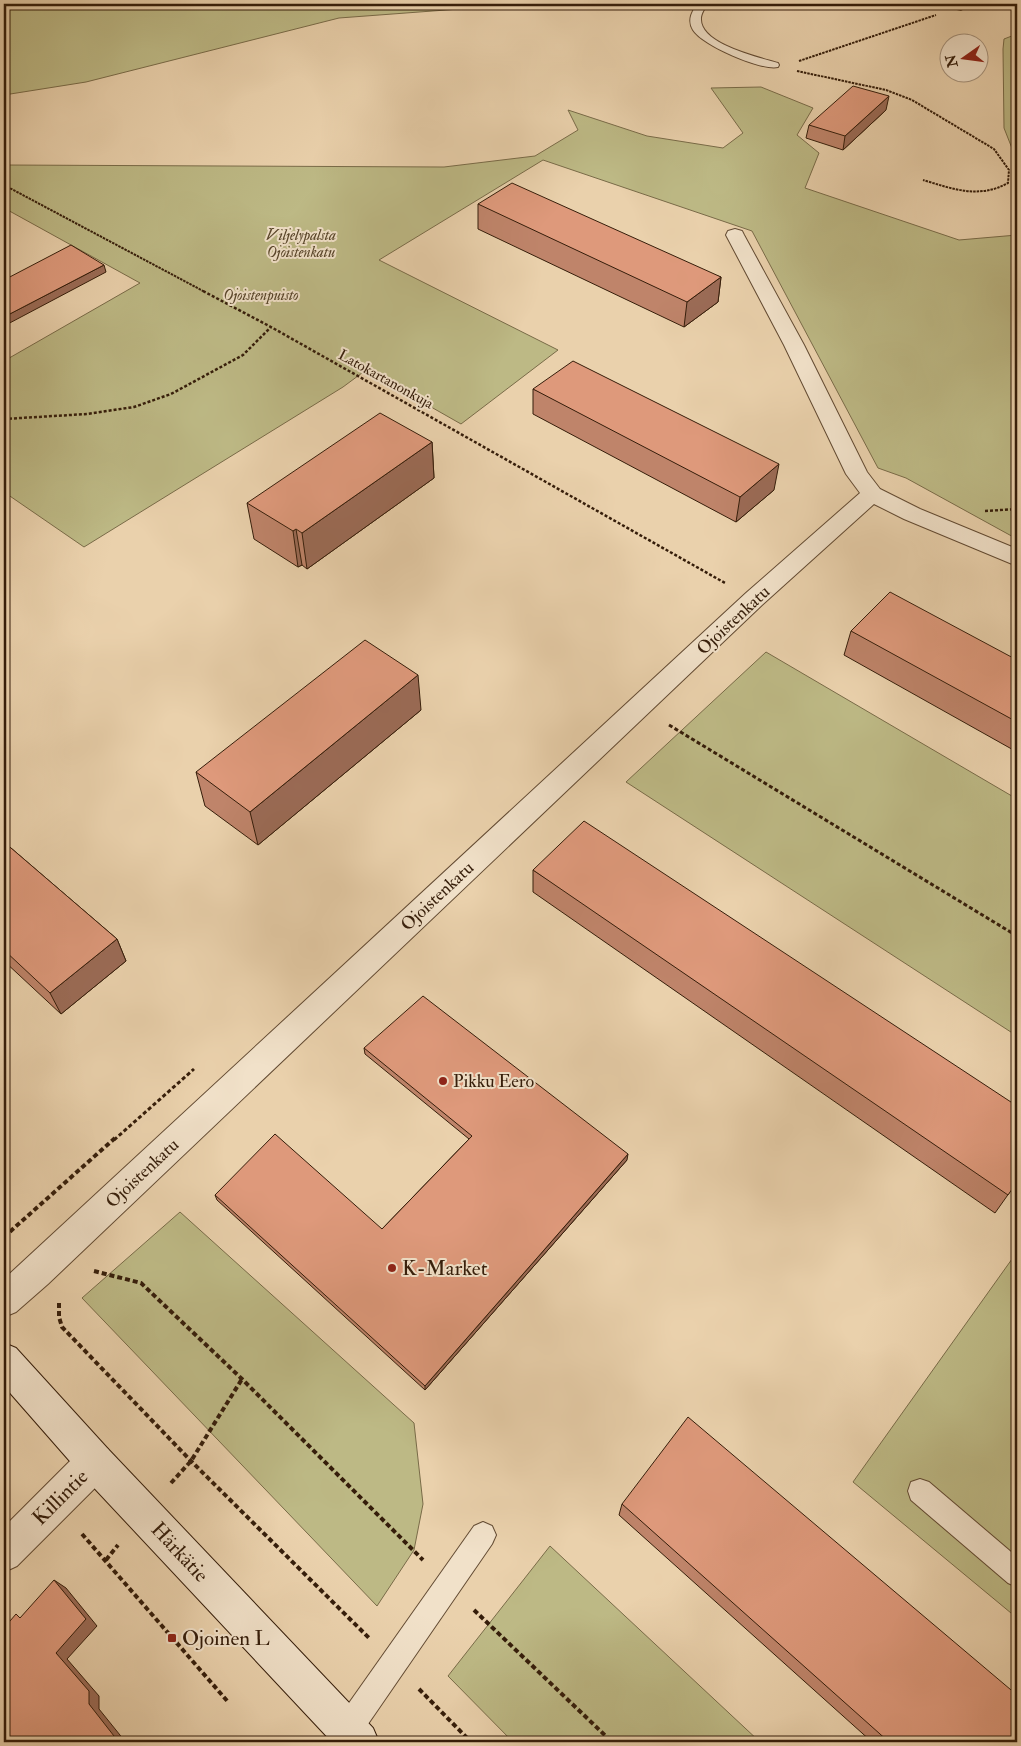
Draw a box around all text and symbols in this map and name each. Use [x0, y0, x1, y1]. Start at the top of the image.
north arrow [938, 32, 988, 82]
text: N [942, 52, 962, 70]
park label: Viljelypalsta Ojoistenkatu [266, 226, 336, 262]
park label: Ojoistenpuisto [223, 286, 299, 305]
street label: Latokartanonkuja [335, 345, 437, 414]
street label: Ojoistenkatu [692, 581, 775, 660]
street label: Ojoistenkatu [396, 857, 479, 936]
place label: Pikku Eero [453, 1070, 534, 1093]
marker: Pikku Eero [437, 1075, 449, 1087]
street label: Ojoistenkatu [101, 1134, 184, 1213]
place label: K-Market [402, 1255, 488, 1282]
marker: K-Market [386, 1262, 398, 1274]
street label: Killintie [27, 1463, 94, 1531]
street label: Härkätie [145, 1516, 215, 1588]
place label: Ojoinen L [182, 1625, 270, 1652]
marker: Ojoinen L [166, 1632, 178, 1644]

